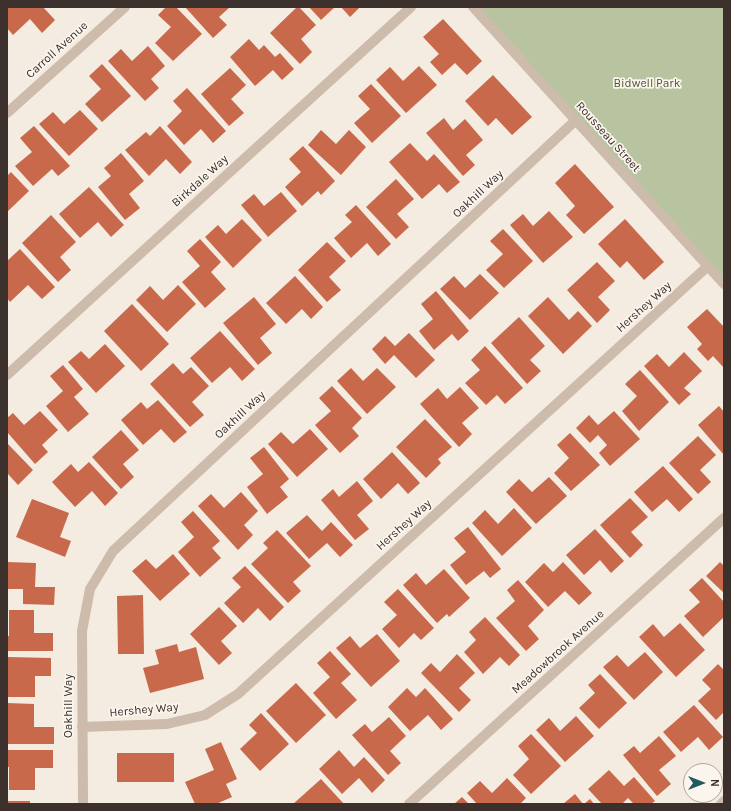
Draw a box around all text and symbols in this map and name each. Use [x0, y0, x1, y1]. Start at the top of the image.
street label: Carroll Avenue [23, 18, 91, 82]
park label: Bidwell Park [614, 77, 680, 91]
street label: Rousseau Street [573, 99, 643, 175]
street label: Birkdale Way [169, 152, 231, 210]
street label: Oakhill Way [450, 167, 506, 221]
street label: Hershey Way [613, 278, 675, 336]
street label: Oakhill Way [212, 388, 268, 442]
street label: Hershey Way [373, 496, 435, 554]
street label: Meadowbrook Avenue [509, 607, 607, 697]
street label: Oakhill Way [62, 674, 76, 738]
street label: Hershey Way [109, 700, 179, 720]
north arrow [683, 763, 723, 803]
text: N [708, 779, 721, 787]

